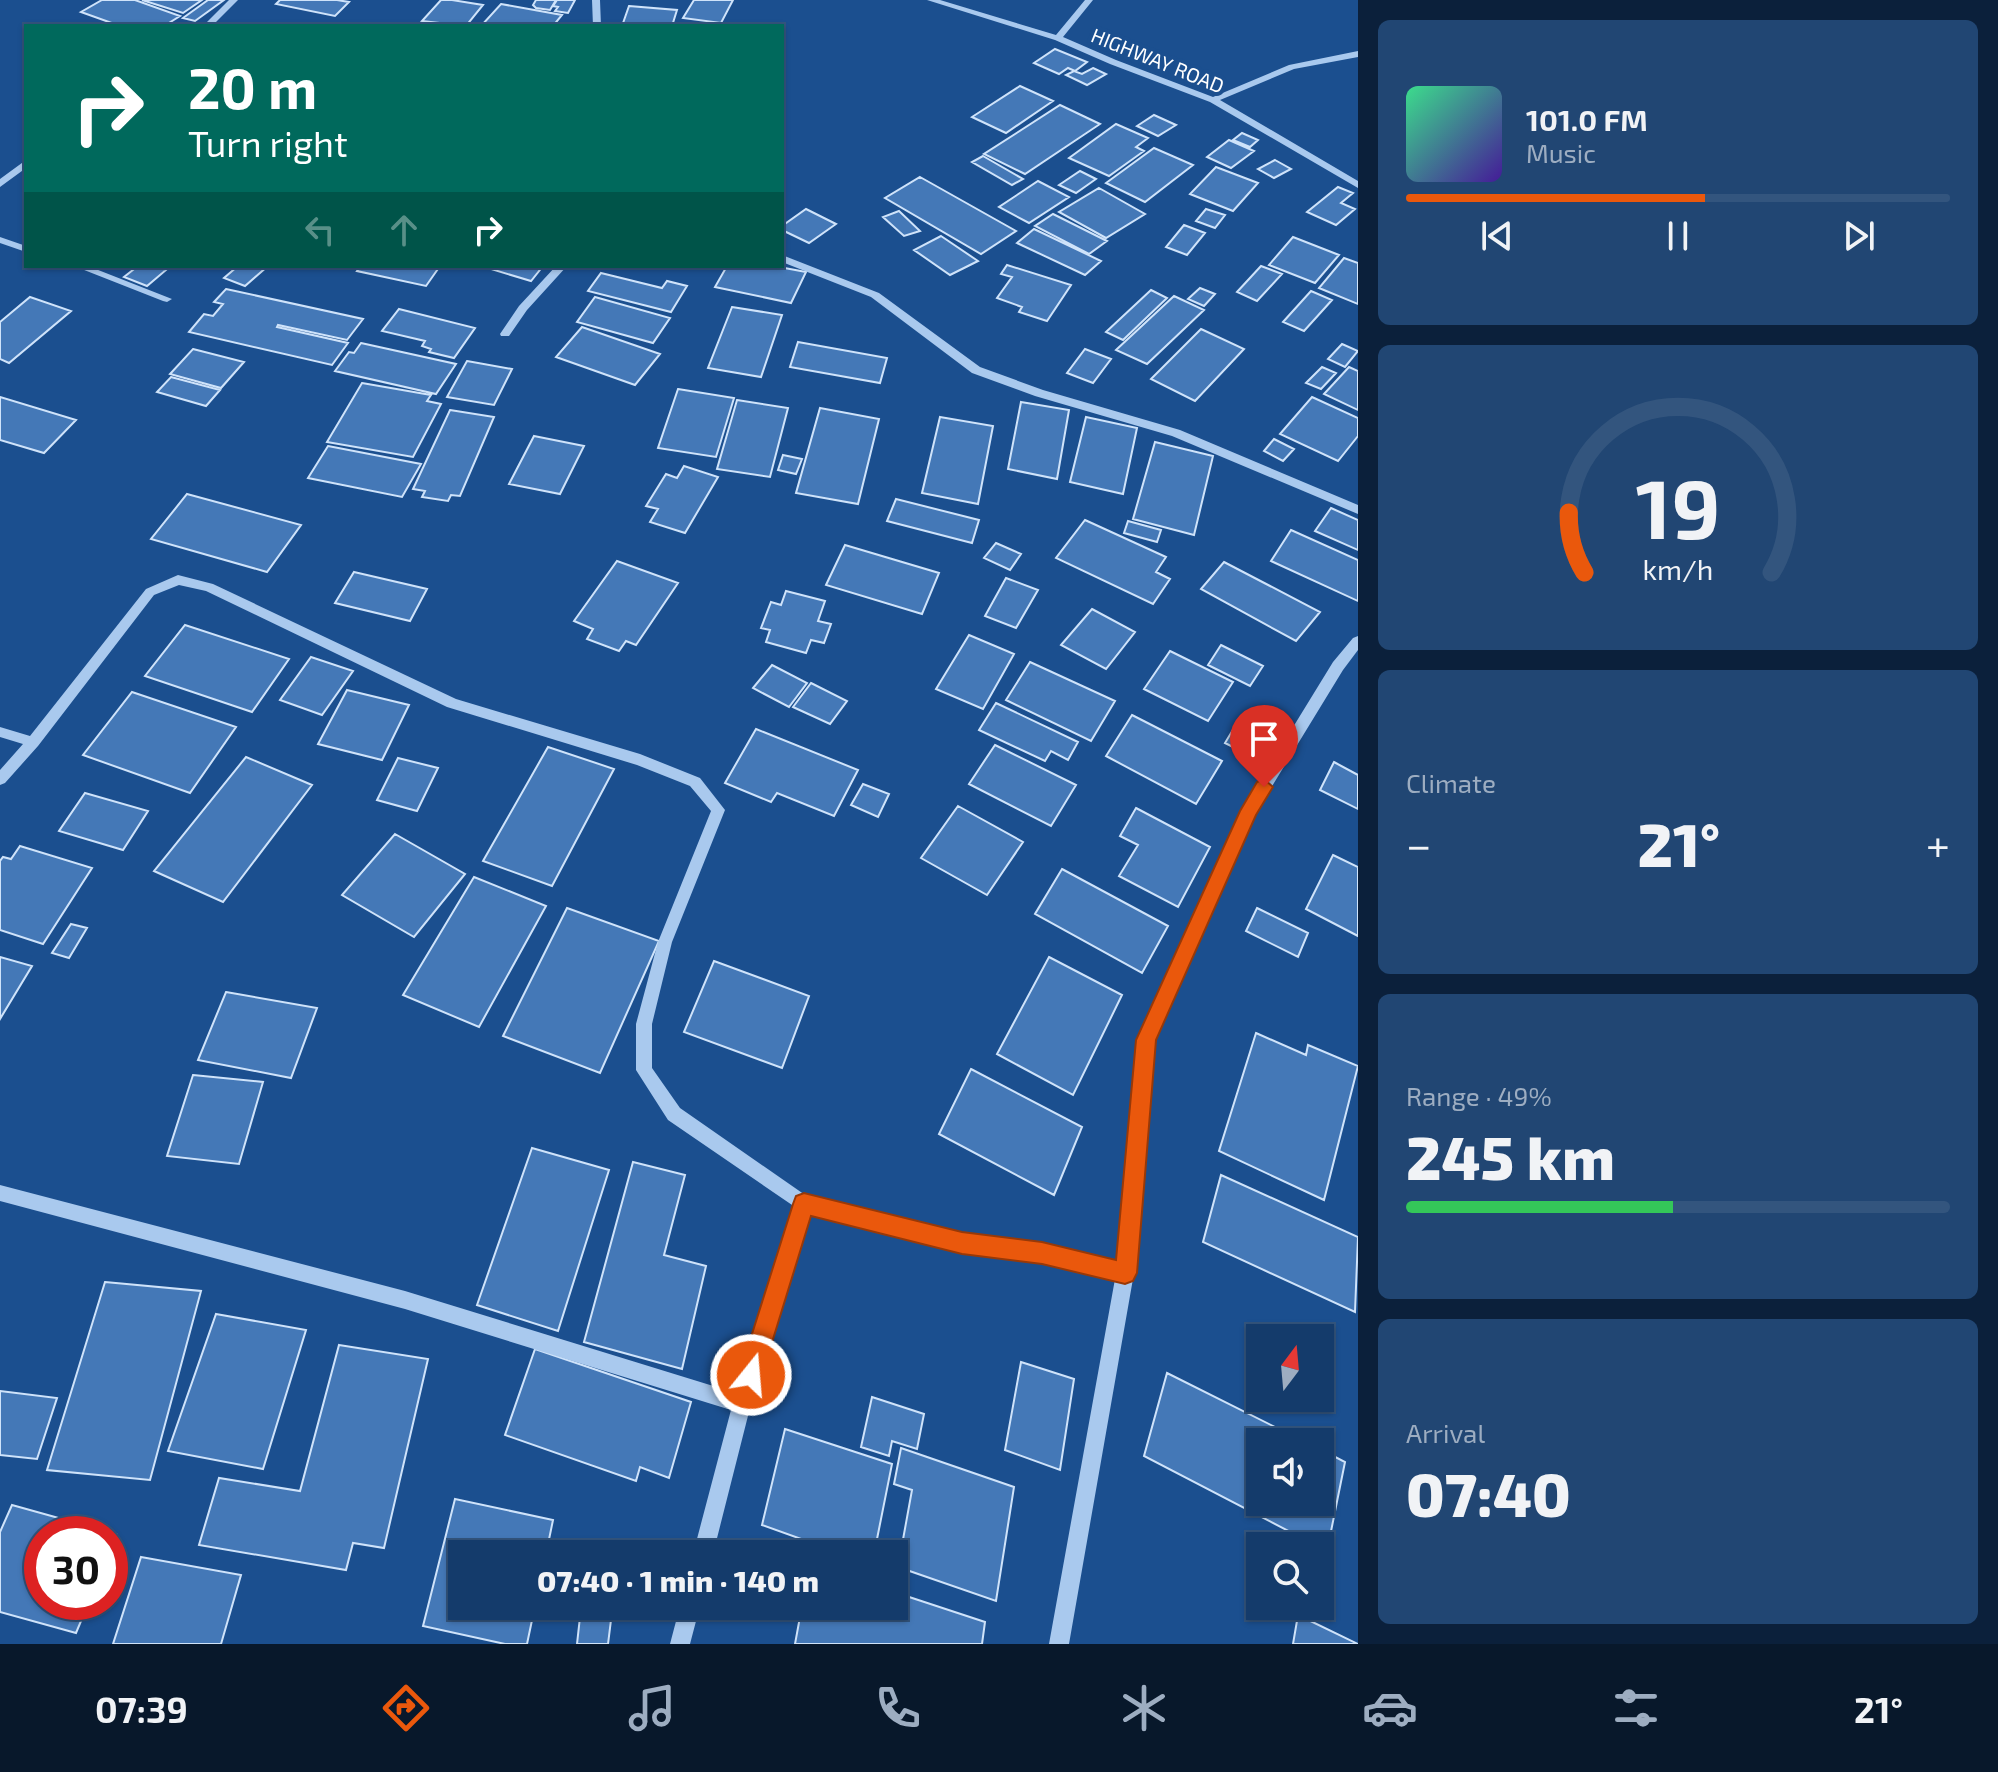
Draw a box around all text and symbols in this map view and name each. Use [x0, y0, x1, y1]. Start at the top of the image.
street label: HIGHWAY ROAD [1088, 22, 1228, 98]
text: 20 m [188, 53, 317, 120]
icon: right [56, 56, 160, 160]
text: 101.0 FM [1526, 101, 1648, 137]
text: Turn right [188, 121, 348, 164]
text: Music [1526, 137, 1596, 168]
icon: left [298, 208, 342, 252]
icon: ahead [382, 208, 426, 252]
icon: right [466, 208, 510, 252]
icon: previous [1475, 214, 1519, 258]
icon: pause [1656, 214, 1700, 258]
icon: next [1837, 214, 1881, 258]
text: 19 [1635, 456, 1721, 556]
text: km/h [1643, 551, 1713, 586]
pin [1230, 705, 1298, 787]
icon: arrive [1242, 717, 1286, 761]
text: Climate [1406, 767, 1496, 798]
text: 21° [1637, 807, 1720, 879]
text: − [1406, 817, 1432, 870]
text: + [1926, 817, 1950, 870]
text: Range · 49% [1406, 1080, 1552, 1111]
text: 245 km [1406, 1120, 1615, 1192]
north arrow [1246, 1324, 1334, 1412]
map controls [1246, 1324, 1334, 1620]
position arrow [709, 1333, 793, 1417]
text: Arrival [1406, 1417, 1485, 1448]
button: sound [1246, 1428, 1334, 1516]
text: 07:40 [1406, 1457, 1571, 1529]
speed limit sign: 30 [24, 1516, 128, 1620]
button: search [1246, 1532, 1334, 1620]
text: 07:40 · 1 min · 140 m [537, 1562, 819, 1598]
icon: directions [378, 1680, 434, 1736]
icon: music [624, 1680, 680, 1736]
icon: phone [870, 1680, 926, 1736]
icon: climate [1116, 1680, 1172, 1736]
icon: car [1362, 1680, 1418, 1736]
icon: filters [1608, 1680, 1664, 1736]
text: 07:39 [95, 1687, 188, 1730]
text: 21° [1854, 1687, 1903, 1730]

